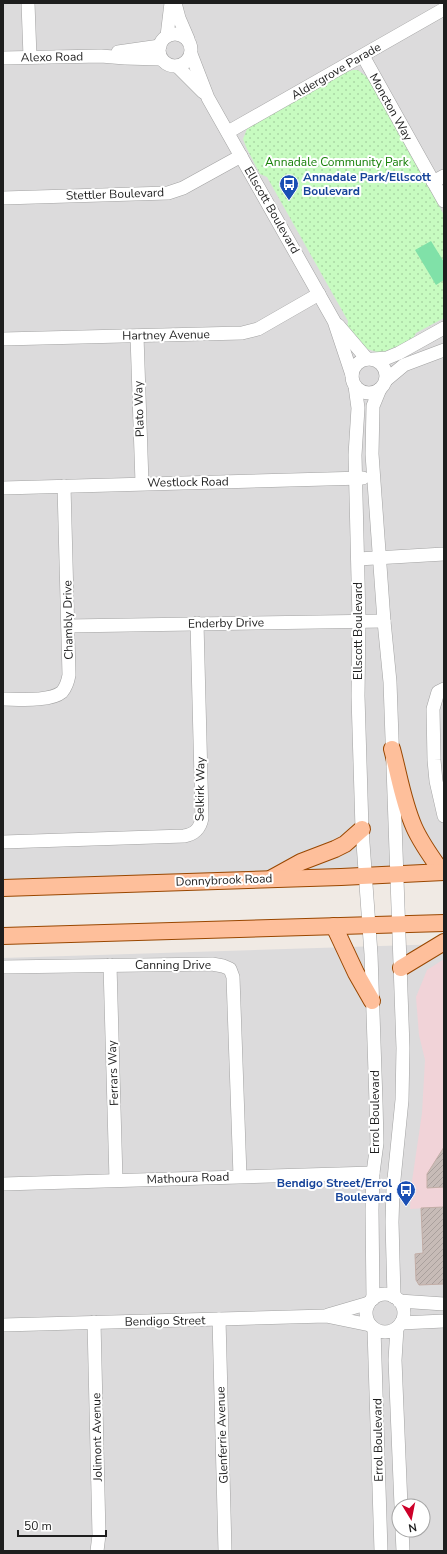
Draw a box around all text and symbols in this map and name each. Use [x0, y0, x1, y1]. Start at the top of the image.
street label: Aldergrove Parade [288, 39, 384, 103]
street label: Alexo Road [21, 48, 83, 66]
street label: Moncton Way [366, 70, 417, 144]
park label: Annadale Community Park [265, 154, 410, 170]
street label: Ellscott Boulevard [241, 164, 303, 256]
place label: Annadale Park/Ellscott Boulevard [303, 169, 431, 199]
bus stop icon: Annadale Park/Ellscott Boulevard [278, 173, 300, 201]
street label: Stettler Boulevard [66, 184, 164, 204]
street label: Hartney Avenue [122, 326, 210, 344]
street label: Plato Way [130, 380, 148, 437]
street label: Westlock Road [147, 473, 229, 491]
street label: Chambly Drive [59, 580, 77, 660]
street label: Ellscott Boulevard [350, 582, 366, 680]
street label: Enderby Drive [188, 614, 264, 632]
street label: Selkirk Way [191, 756, 209, 821]
street label: Donnybrook Road [175, 870, 273, 890]
street label: Canning Drive [135, 957, 211, 973]
street label: Ferrars Way [104, 1039, 122, 1106]
street label: Errol Boulevard [367, 1070, 383, 1154]
street label: Mathoura Road [146, 1169, 230, 1187]
place label: Bendigo Street/Errol Boulevard [277, 1175, 392, 1205]
bus stop icon: Bendigo Street/Errol Boulevard [395, 1179, 417, 1207]
street label: Bendigo Street [125, 1312, 206, 1330]
street label: Glenferrie Avenue [212, 1386, 232, 1484]
street label: Jolimont Avenue [88, 1392, 106, 1483]
street label: Errol Boulevard [369, 1398, 387, 1482]
north arrow [391, 1498, 431, 1538]
scale bar [18, 1512, 106, 1538]
text: 50 m [24, 1518, 52, 1534]
text: N [407, 1519, 418, 1535]

